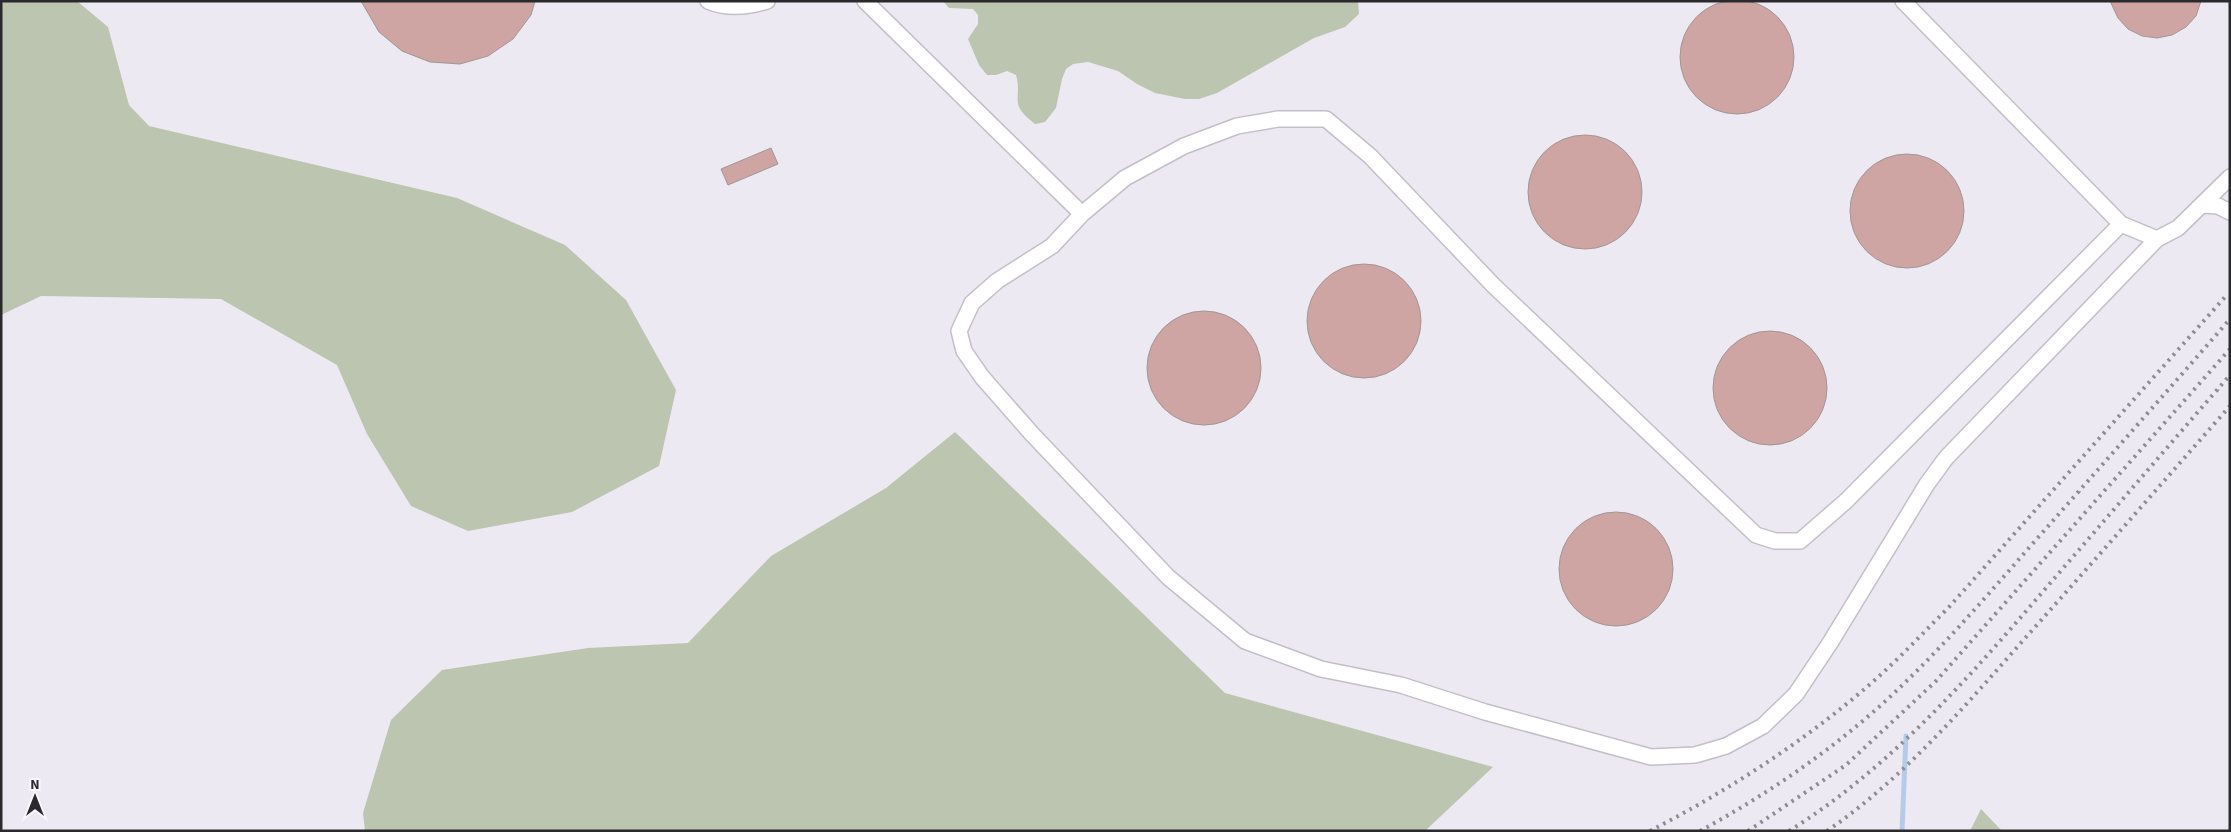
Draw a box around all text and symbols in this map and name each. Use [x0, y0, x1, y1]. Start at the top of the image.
north arrow [10, 772, 60, 822]
text: N [30, 775, 40, 795]

